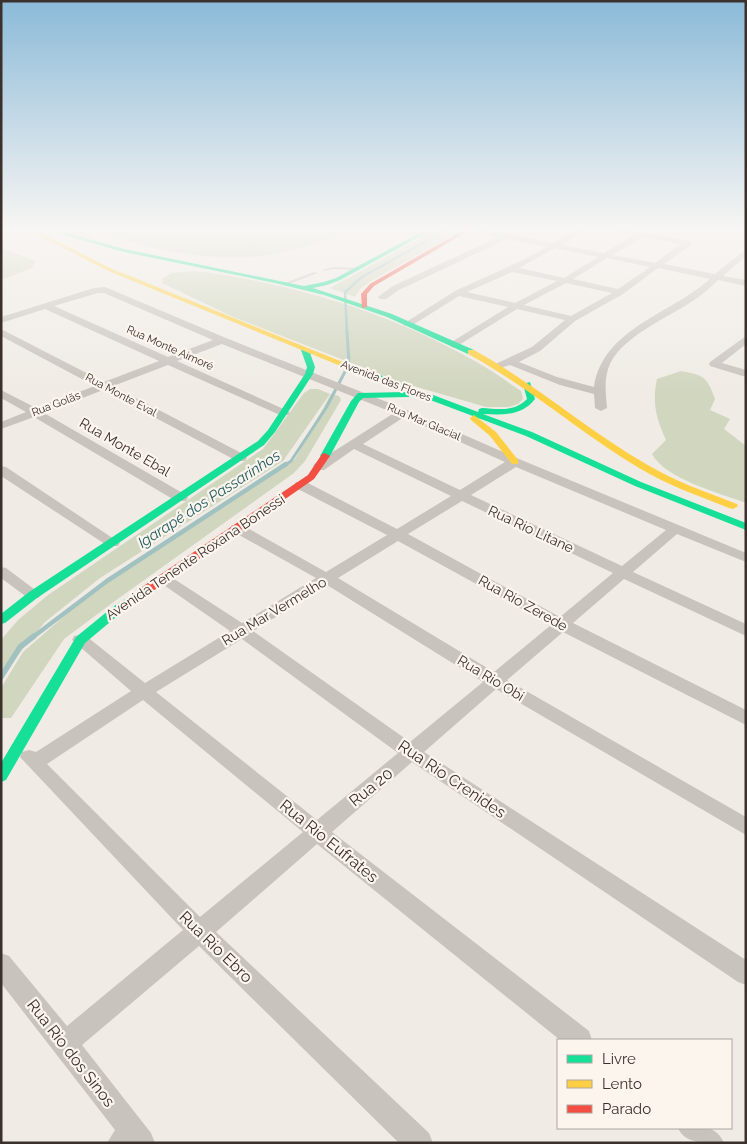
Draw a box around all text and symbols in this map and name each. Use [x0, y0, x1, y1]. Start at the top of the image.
street label: Rua Monte Aimoré [124, 323, 216, 373]
street label: Avenida das Flores [339, 358, 433, 404]
street label: Rua Monte Eval [83, 371, 159, 419]
street label: Rua Golãs [30, 389, 82, 419]
street label: Rua Mar Glacial [385, 401, 463, 443]
street label: Rua Monte Ebal [77, 415, 173, 480]
water label: Igarapé dos Passarinhos [135, 446, 283, 552]
street label: Avenida Tenente Roxana Bonessi [102, 491, 288, 623]
street label: Rua Rio Litane [486, 502, 576, 556]
street label: Rua Rio Zerede [476, 572, 570, 634]
street label: Rua Mar Vermelho [219, 573, 329, 649]
street label: Rua Rio Obi [455, 652, 527, 704]
street label: Rua Rio Crenides [395, 736, 510, 822]
street label: Rua 20 [345, 764, 397, 810]
street label: Rua Rio Eufrates [276, 796, 382, 887]
street label: Rua Rio Ebro [175, 907, 257, 987]
street label: Rua Rio dos Sinos [23, 995, 119, 1111]
legend [557, 1039, 732, 1129]
text: Livre [602, 1050, 636, 1068]
text: Lento [602, 1075, 642, 1093]
text: Parado [602, 1100, 651, 1118]

